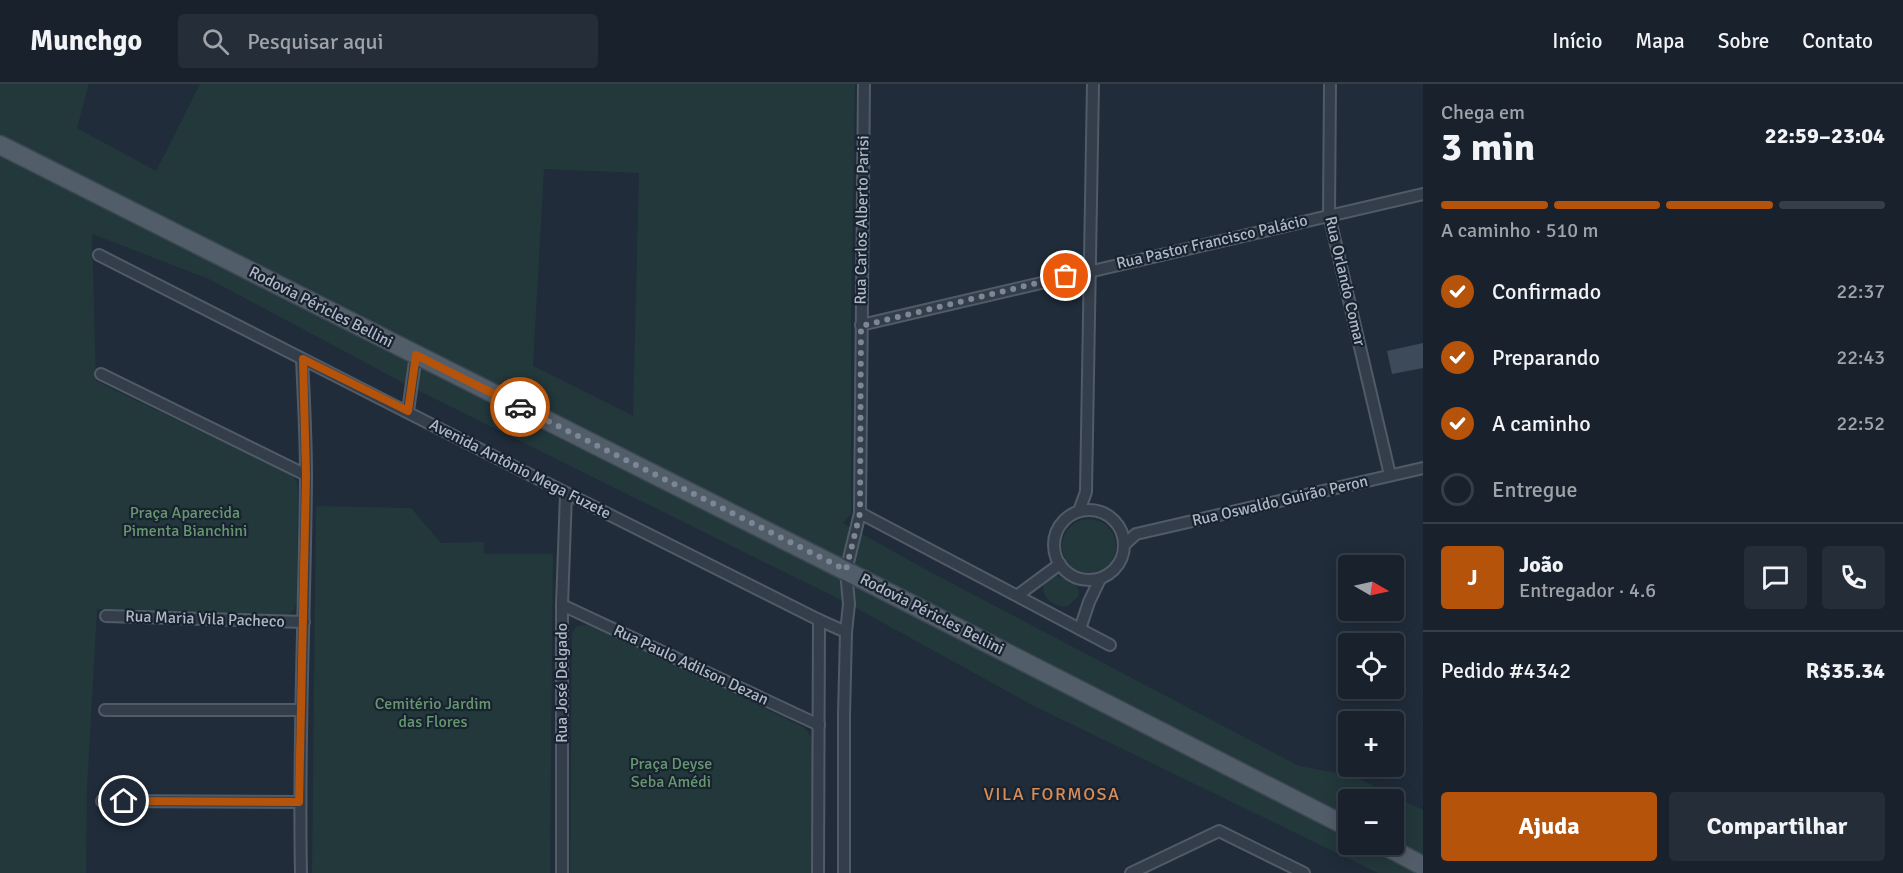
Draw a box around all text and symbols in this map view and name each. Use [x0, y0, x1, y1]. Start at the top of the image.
search box [178, 14, 598, 68]
text: Munchgo [30, 24, 142, 58]
icon: search [199, 25, 232, 58]
text: Pesquisar aqui [247, 28, 384, 55]
text: Início [1552, 28, 1602, 54]
text: Mapa [1635, 28, 1685, 54]
text: Sobre [1718, 28, 1769, 54]
text: Contato [1802, 28, 1873, 54]
text: Chega em [1441, 100, 1525, 125]
text: 22:59–23:04 [1765, 122, 1885, 149]
text: 3 min [1441, 123, 1535, 171]
street label: Rua Carlos Alberto Parisi [851, 135, 873, 305]
street label: Rua Pastor Francisco Palácio [1114, 210, 1310, 274]
street label: Rua Orlando Comar [1320, 214, 1370, 348]
text: A caminho · 510 m [1441, 218, 1598, 243]
pin [1040, 250, 1091, 301]
icon: bag [1049, 259, 1082, 292]
street label: Rodovia Péricles Bellini [245, 262, 397, 352]
icon: check [1441, 275, 1474, 308]
text: Confirmado [1492, 278, 1601, 305]
text: 22:37 [1836, 279, 1885, 304]
icon: check [1441, 341, 1474, 374]
text: Preparando [1492, 344, 1600, 371]
text: 22:43 [1836, 345, 1885, 370]
courier [490, 377, 550, 437]
icon: car [504, 391, 537, 424]
icon: check [1441, 407, 1474, 440]
text: A caminho [1492, 410, 1591, 437]
text: 22:52 [1836, 411, 1885, 436]
street label: Avenida Antônio Mega Fuzete [426, 414, 614, 524]
street label: Rua Oswaldo Guirão Peron [1190, 471, 1370, 531]
text: Entregue [1492, 476, 1577, 503]
park label: Praça Aparecida Pimenta Bianchini [123, 503, 247, 541]
button: chat [1744, 546, 1807, 609]
button: phone [1822, 546, 1885, 609]
text: João [1519, 551, 1564, 578]
north arrow [1338, 555, 1404, 621]
map controls [1338, 555, 1404, 855]
text: J [1467, 564, 1478, 591]
street label: Rodovia Péricles Bellini [856, 569, 1008, 659]
text: Entregador · 4.6 [1519, 578, 1656, 603]
street label: Rua Maria Vila Pacheco [125, 606, 285, 632]
street label: Rua Paulo Adilson Dezan [610, 620, 772, 710]
street label: Rua José Delgado [552, 623, 572, 743]
button: locate [1338, 633, 1404, 699]
text: Pedido #4342 [1441, 657, 1571, 684]
text: R$35.34 [1806, 657, 1885, 684]
park label: Cemitério Jardim das Flores [375, 694, 491, 732]
button: + [1338, 711, 1404, 777]
park label: Praça Deyse Seba Amédi [630, 754, 712, 792]
pin [98, 775, 149, 826]
district label: VILA FORMOSA [983, 783, 1121, 805]
icon: home [107, 784, 140, 817]
button: − [1338, 789, 1404, 855]
button: Ajuda [1441, 792, 1657, 861]
button: Compartilhar [1669, 792, 1885, 861]

